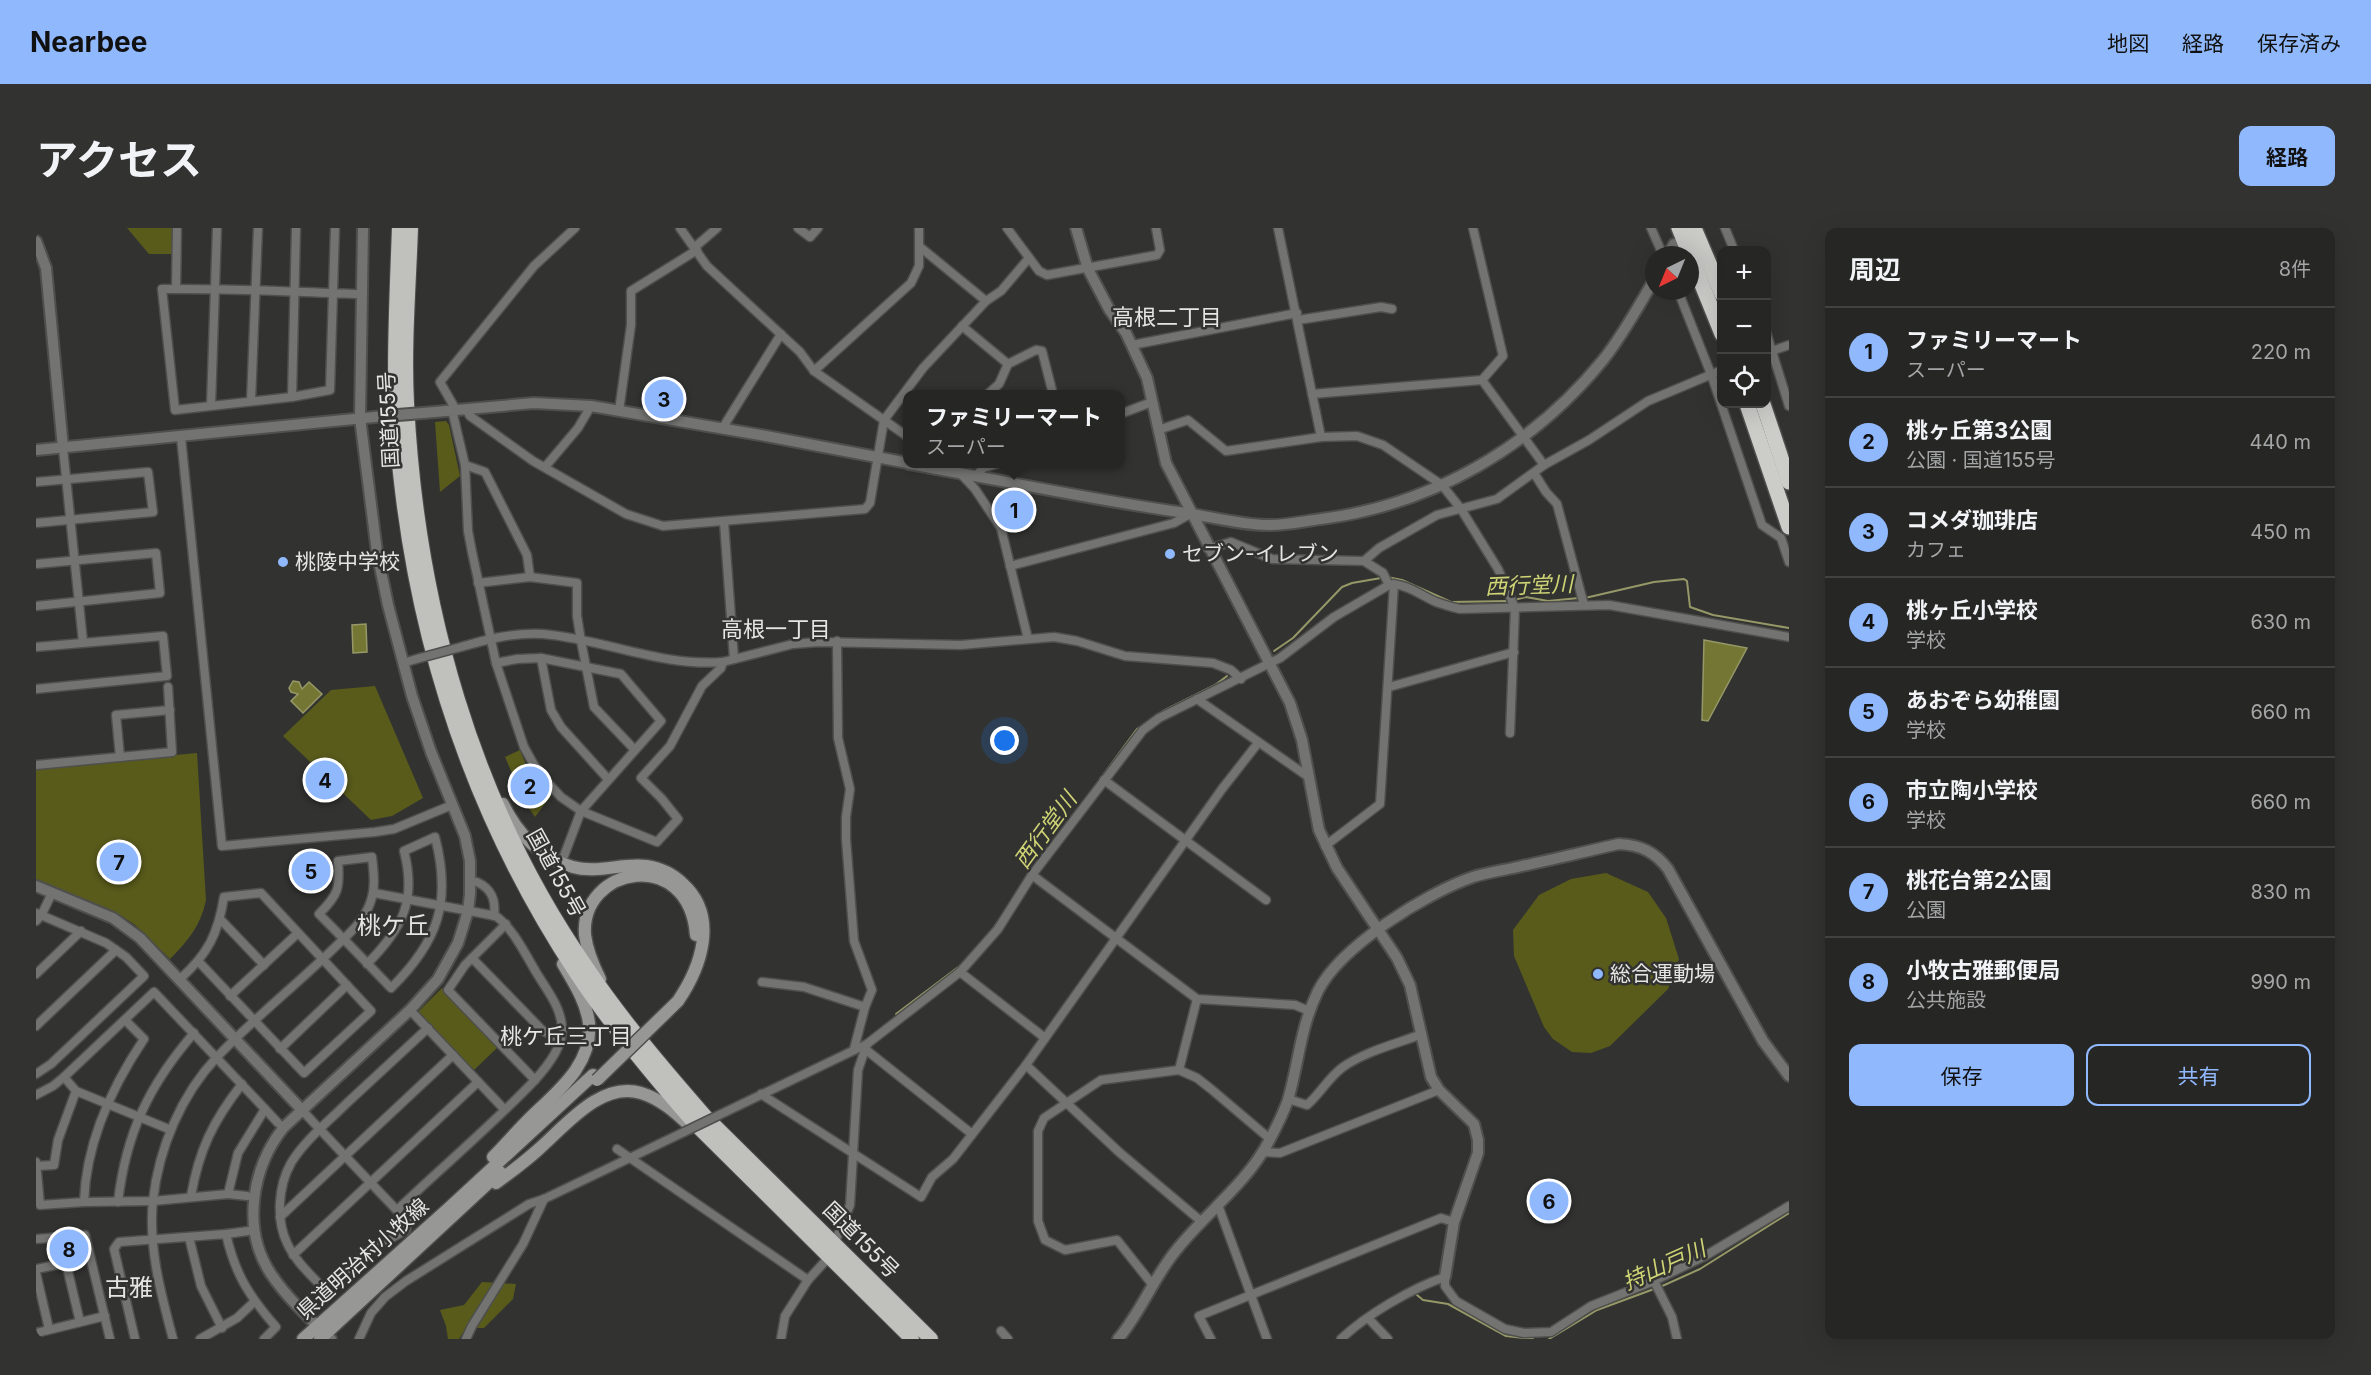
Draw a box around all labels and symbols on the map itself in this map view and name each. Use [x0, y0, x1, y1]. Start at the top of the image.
north arrow [1645, 246, 1699, 300]
district label: 高根二丁目 [1112, 304, 1222, 330]
street label: 国道155号 [373, 371, 404, 469]
pin: 3 [644, 376, 684, 422]
pin: 1 [994, 488, 1034, 532]
place label: セブン-イレブン [1182, 541, 1339, 566]
marker: セブン-イレブン [1163, 547, 1177, 561]
place label: 桃陵中学校 [295, 549, 400, 574]
marker: 桃陵中学校 [276, 555, 290, 569]
water label: 西行堂川 [1485, 570, 1575, 600]
district label: 高根一丁目 [721, 616, 831, 642]
your location [990, 726, 1019, 755]
pin: 4 [306, 758, 344, 802]
pin: 2 [510, 764, 550, 808]
water label: 西行堂川 [1009, 785, 1083, 873]
street label: 国道155号 [522, 824, 591, 921]
pin: 7 [100, 840, 139, 884]
pin: 5 [292, 848, 330, 894]
district label: 桃ケ丘 [357, 911, 429, 940]
place label: 総合運動場 [1610, 961, 1715, 986]
marker: 総合運動場 [1591, 967, 1605, 981]
district label: 桃ケ丘三丁目 [500, 1023, 632, 1049]
pin: 6 [1530, 1178, 1568, 1224]
street label: 県道明治村小牧線 [292, 1193, 433, 1324]
street label: 国道155号 [818, 1196, 905, 1283]
pin: 8 [50, 1226, 88, 1272]
water label: 持山戸川 [1619, 1234, 1711, 1295]
district label: 古雅 [105, 1273, 153, 1302]

